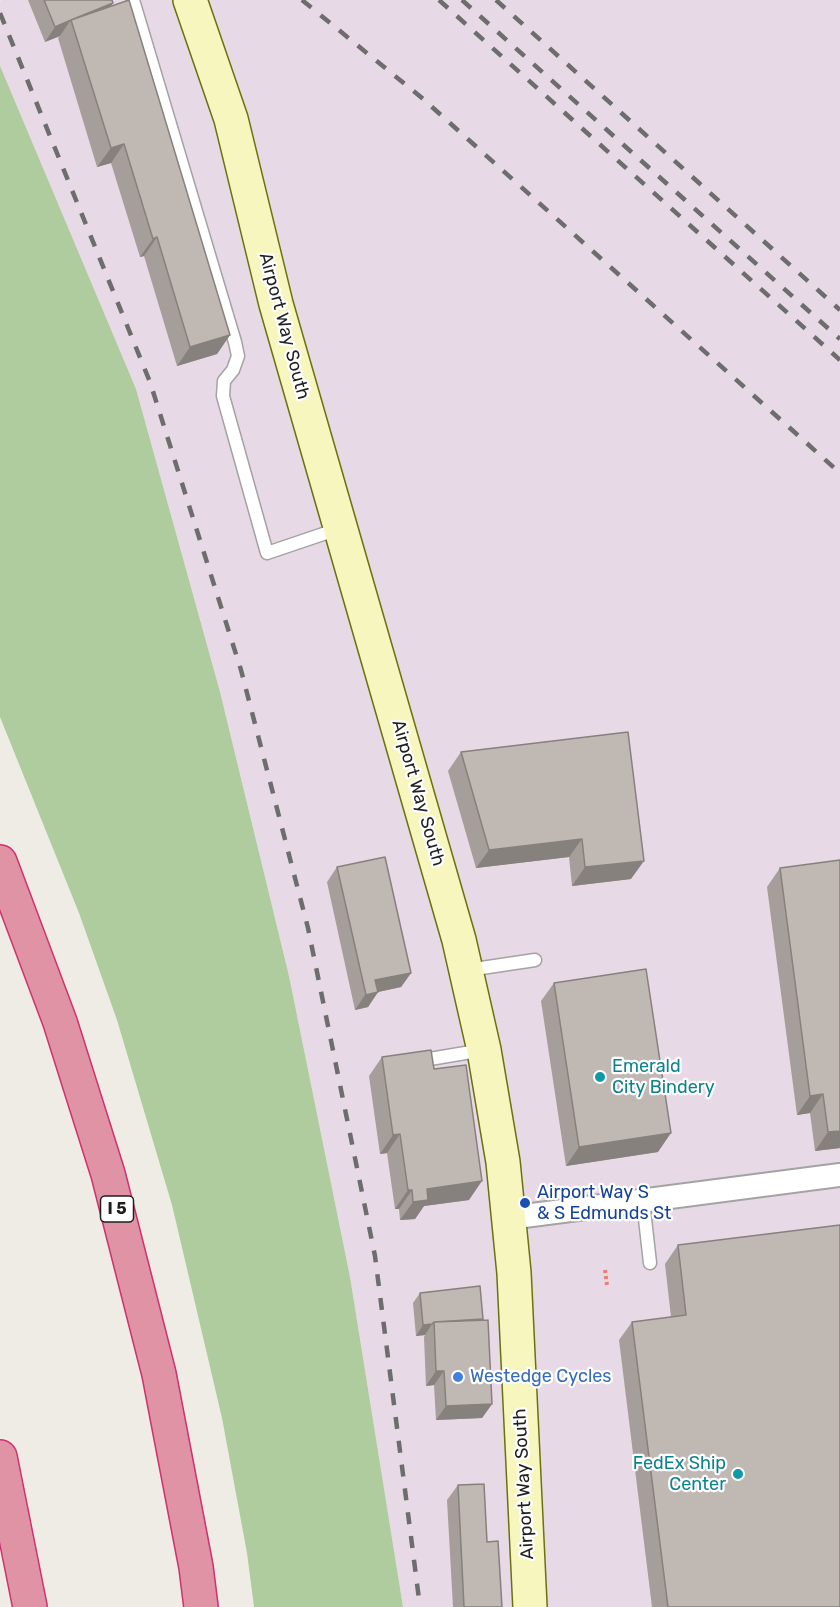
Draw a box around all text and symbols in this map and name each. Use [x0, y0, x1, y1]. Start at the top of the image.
street label: Airport Way South [254, 250, 314, 402]
street label: Airport Way South [387, 717, 449, 869]
place label: Emerald City Bindery [612, 1056, 715, 1098]
marker: Emerald City Bindery [593, 1070, 607, 1084]
place label: Airport Way S & S Edmunds St [537, 1182, 671, 1224]
road number: I 5 [100, 1196, 134, 1222]
marker: Airport Way S & S Edmunds St [518, 1196, 532, 1210]
place label: Westedge Cycles [470, 1366, 612, 1388]
marker: Westedge Cycles [451, 1370, 465, 1384]
street label: Airport Way South [509, 1408, 539, 1560]
place label: FedEx Ship Center [633, 1453, 726, 1496]
marker: FedEx Ship Center [731, 1467, 745, 1481]

